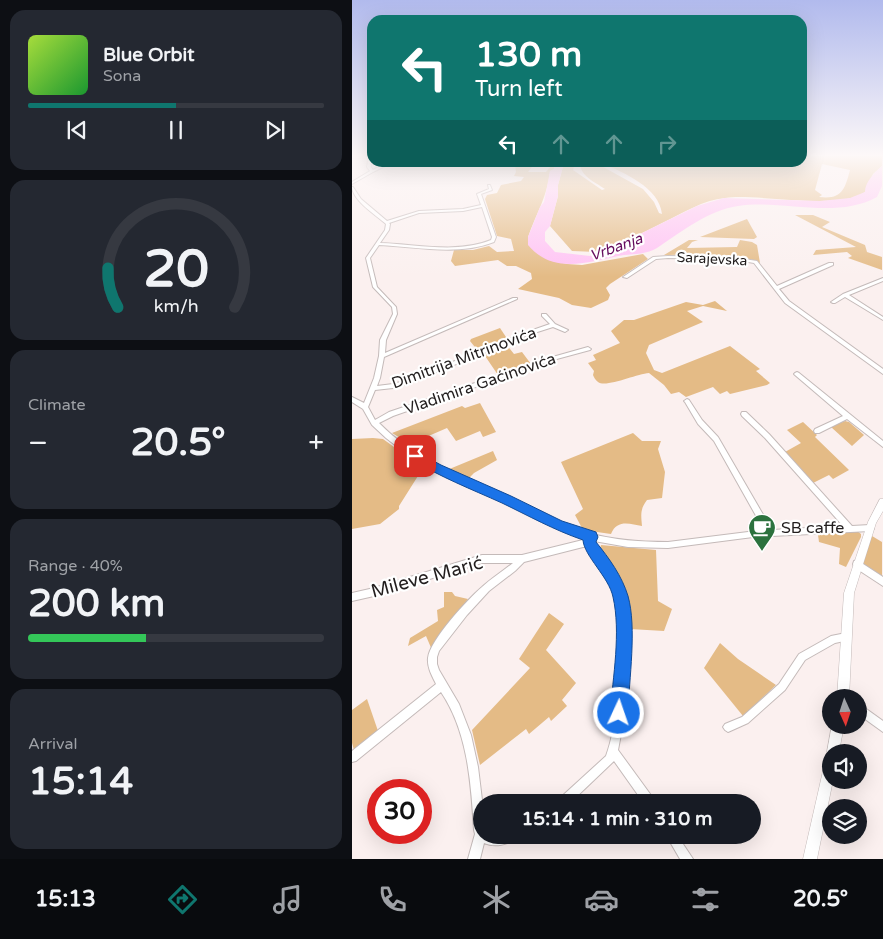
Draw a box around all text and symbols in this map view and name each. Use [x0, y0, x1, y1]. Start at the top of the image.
text: 130 m [475, 34, 582, 76]
icon: left [392, 35, 457, 100]
text: Blue Orbit [103, 44, 195, 66]
text: Sona [103, 66, 141, 86]
text: Turn left [475, 76, 563, 102]
icon: previous [63, 116, 91, 144]
icon: pause [162, 116, 190, 144]
icon: next [261, 116, 289, 144]
icon: left [494, 130, 522, 158]
icon: ahead [547, 130, 575, 158]
icon: ahead [600, 130, 628, 158]
icon: right [653, 130, 681, 158]
water label: Vrbanja [587, 229, 645, 265]
text: 20 [143, 238, 209, 301]
street label: Sarajevska [676, 249, 748, 269]
text: km/h [154, 296, 198, 317]
street label: Dimitrija Mitrinovića [389, 322, 539, 394]
street label: Vladimira Gaćinovića [402, 349, 558, 419]
text: Climate [28, 395, 86, 415]
text: 20.5° [131, 420, 226, 466]
text: − [28, 426, 48, 460]
text: + [308, 426, 324, 460]
pin [394, 435, 436, 477]
icon: arrive [401, 442, 429, 470]
cafe icon: SB caffe [747, 513, 777, 552]
place label: SB caffe [781, 518, 844, 538]
street label: Mileve Marić [369, 551, 485, 603]
text: Range · 40% [28, 556, 123, 576]
text: 200 km [28, 581, 165, 627]
position arrow [592, 686, 644, 738]
north arrow [822, 689, 867, 734]
map controls [822, 689, 867, 844]
text: Arrival [28, 734, 77, 754]
button: sound [822, 744, 867, 789]
text: 15:14 [28, 759, 133, 805]
speed limit sign: 30 [367, 779, 432, 844]
button: layers [822, 799, 867, 844]
text: 15:14 · 1 min · 310 m [521, 808, 713, 830]
icon: directions [165, 882, 200, 917]
icon: music [270, 882, 305, 917]
icon: phone [375, 882, 410, 917]
icon: climate [479, 882, 514, 917]
icon: car [584, 882, 619, 917]
icon: filters [688, 882, 723, 917]
text: 15:13 [35, 886, 96, 912]
text: 20.5° [793, 886, 848, 912]

